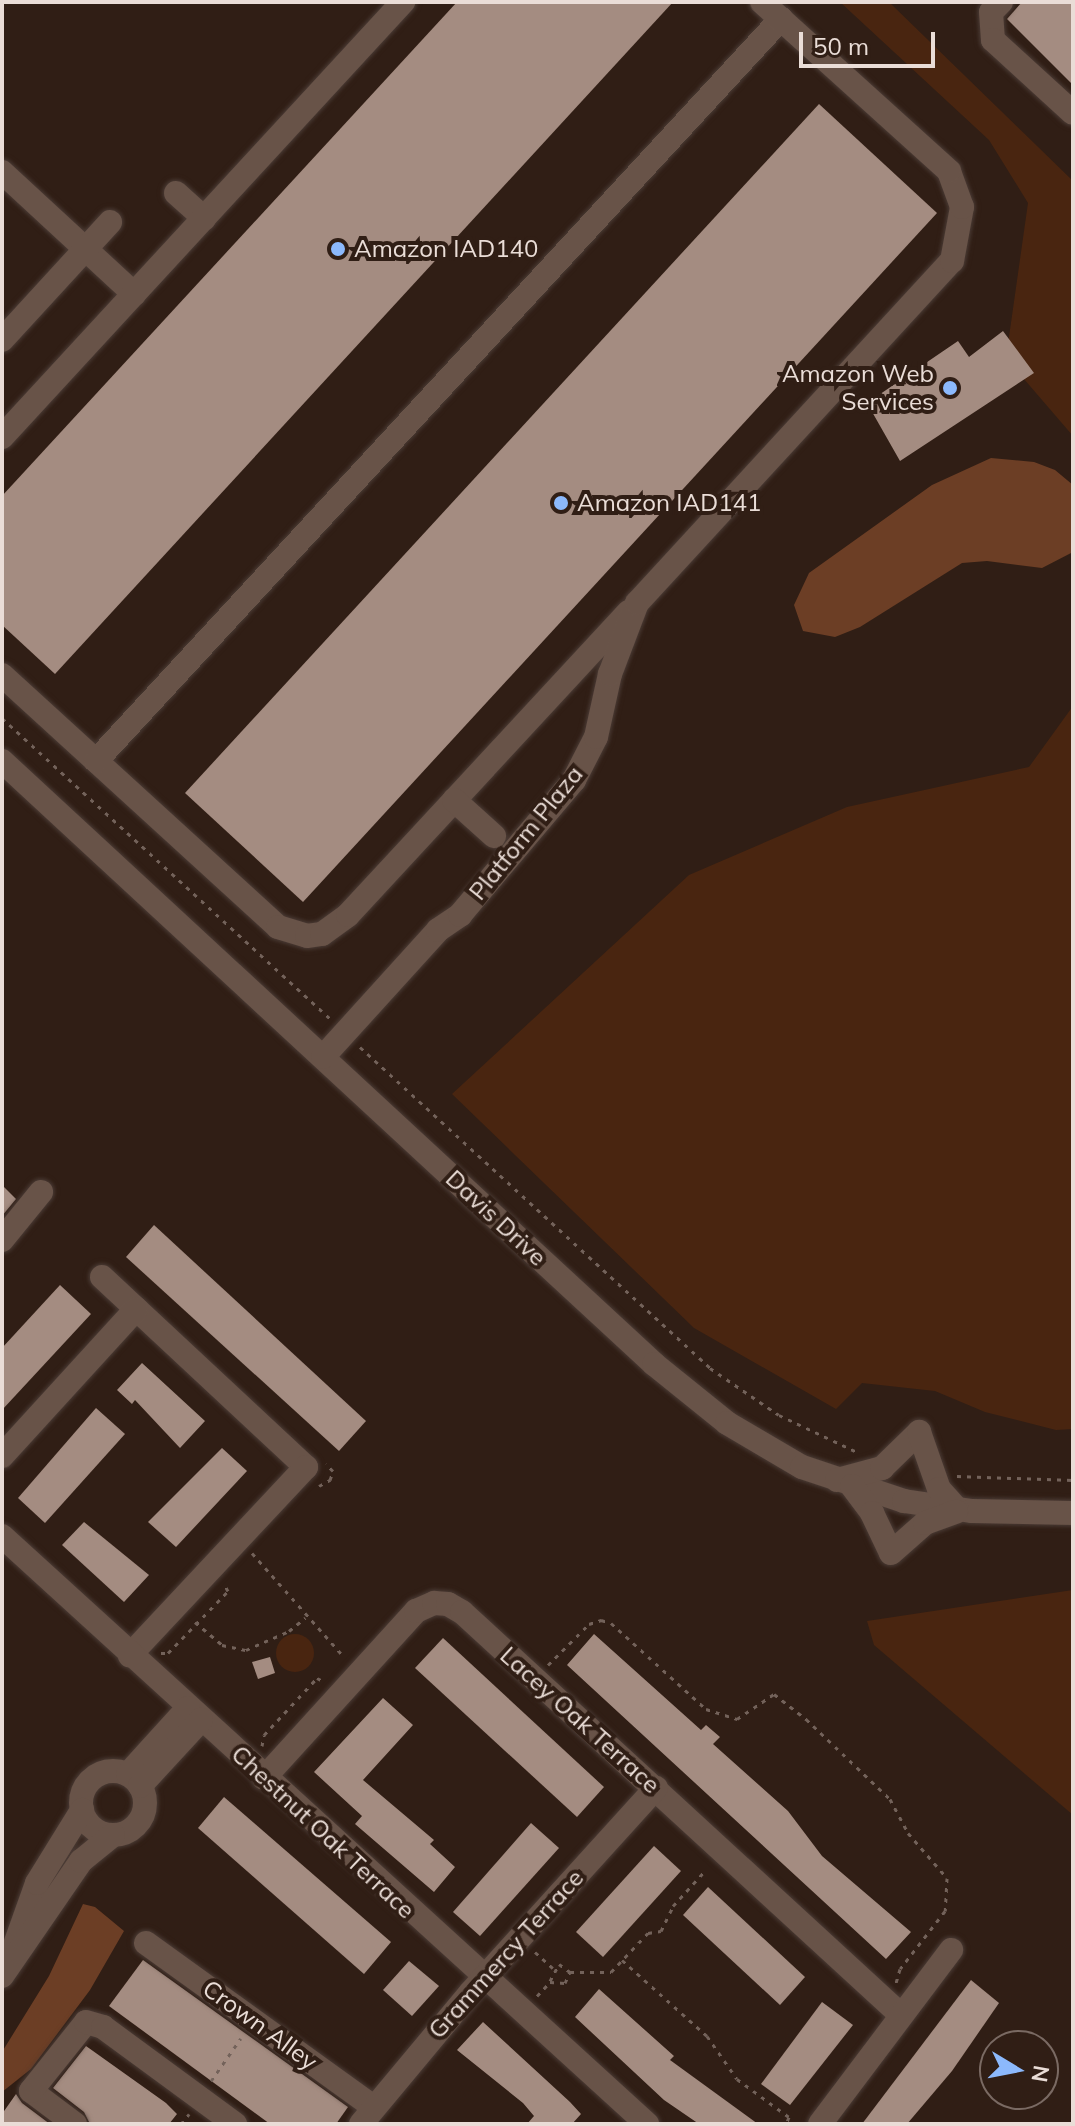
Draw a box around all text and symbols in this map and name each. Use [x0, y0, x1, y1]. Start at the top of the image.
scale bar [803, 16, 939, 66]
text: 50 m [813, 31, 869, 61]
place label: Amazon IAD140 [354, 235, 538, 263]
marker: Amazon IAD140 [329, 240, 347, 258]
place label: Amazon Web Services [782, 360, 934, 416]
marker: Amazon Web Services [941, 379, 959, 397]
place label: Amazon IAD141 [577, 489, 761, 517]
marker: Amazon IAD141 [552, 494, 570, 512]
street label: Platform Plaza [463, 760, 589, 906]
street label: Davis Drive [440, 1164, 552, 1272]
street label: Lacey Oak Terrace [494, 1641, 666, 1799]
street label: Chestnut Oak Terrace [225, 1740, 421, 1924]
street label: Grammercy Terrace [423, 1864, 589, 2044]
street label: Crown Alley [197, 1974, 323, 2076]
north arrow [979, 2030, 1059, 2110]
text: N [1025, 2063, 1056, 2084]

